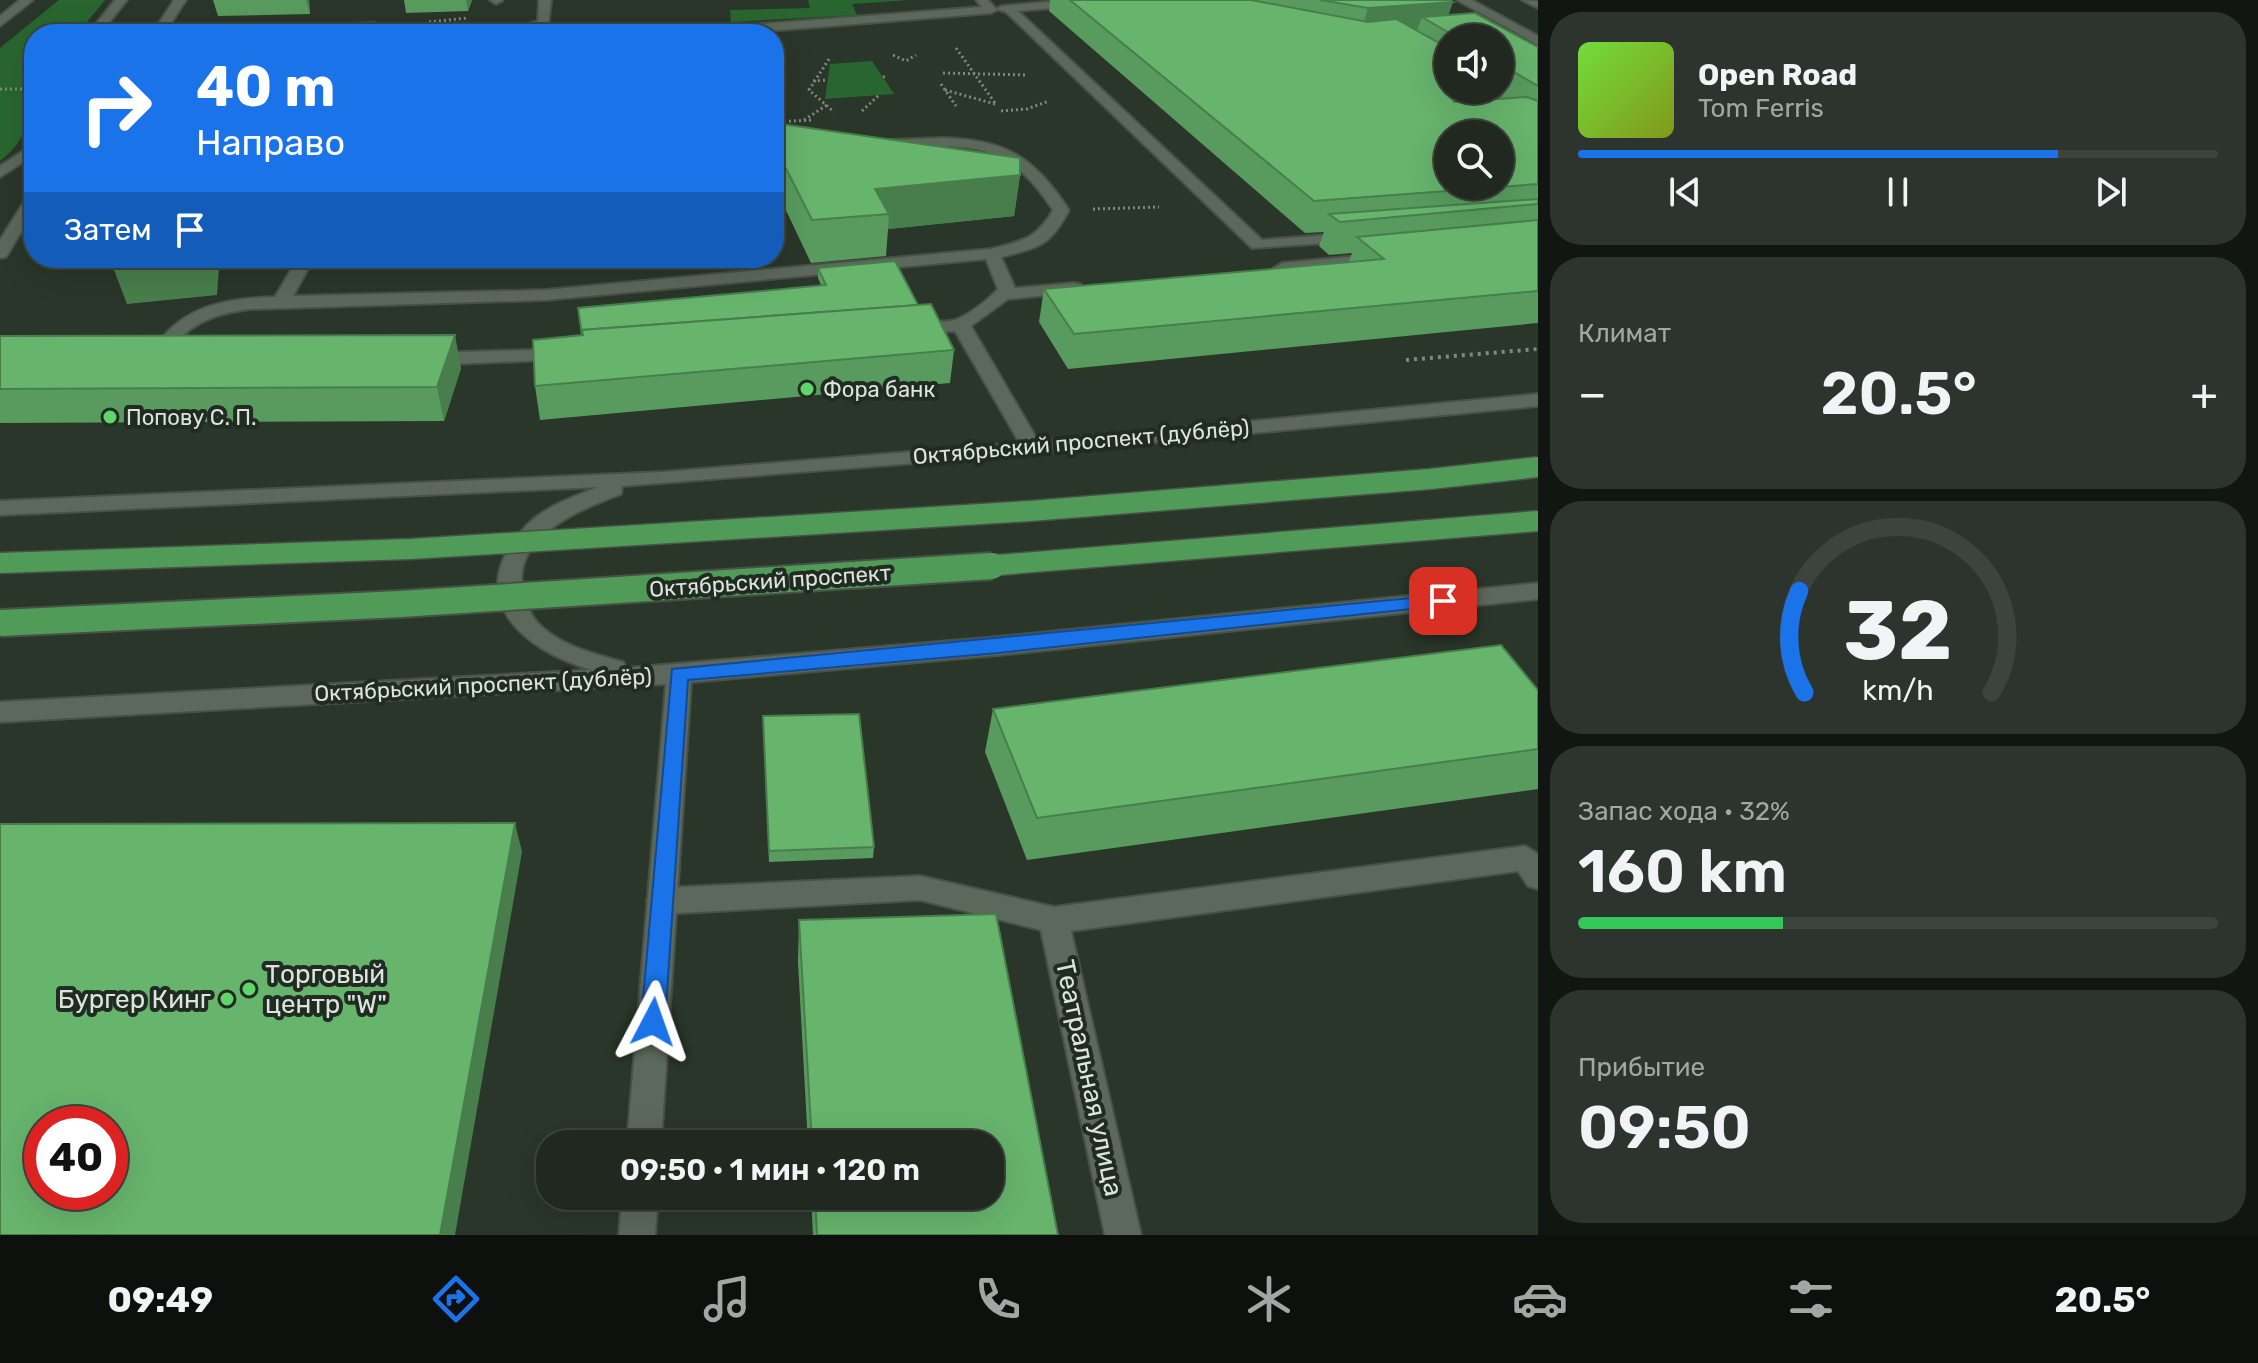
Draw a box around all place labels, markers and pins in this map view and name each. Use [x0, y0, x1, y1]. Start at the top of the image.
place label: Фора банк [823, 376, 935, 403]
marker: Фора банк [798, 380, 816, 398]
place label: Попову С. П. [126, 404, 256, 431]
marker: Попову С. П. [101, 408, 119, 426]
pin [1409, 567, 1477, 635]
place label: Торговый центр "W" [265, 959, 387, 1020]
marker: Торговый центр "W" [240, 980, 258, 998]
place label: Бургер Кинг [58, 984, 211, 1015]
marker: Бургер Кинг [218, 990, 236, 1008]

